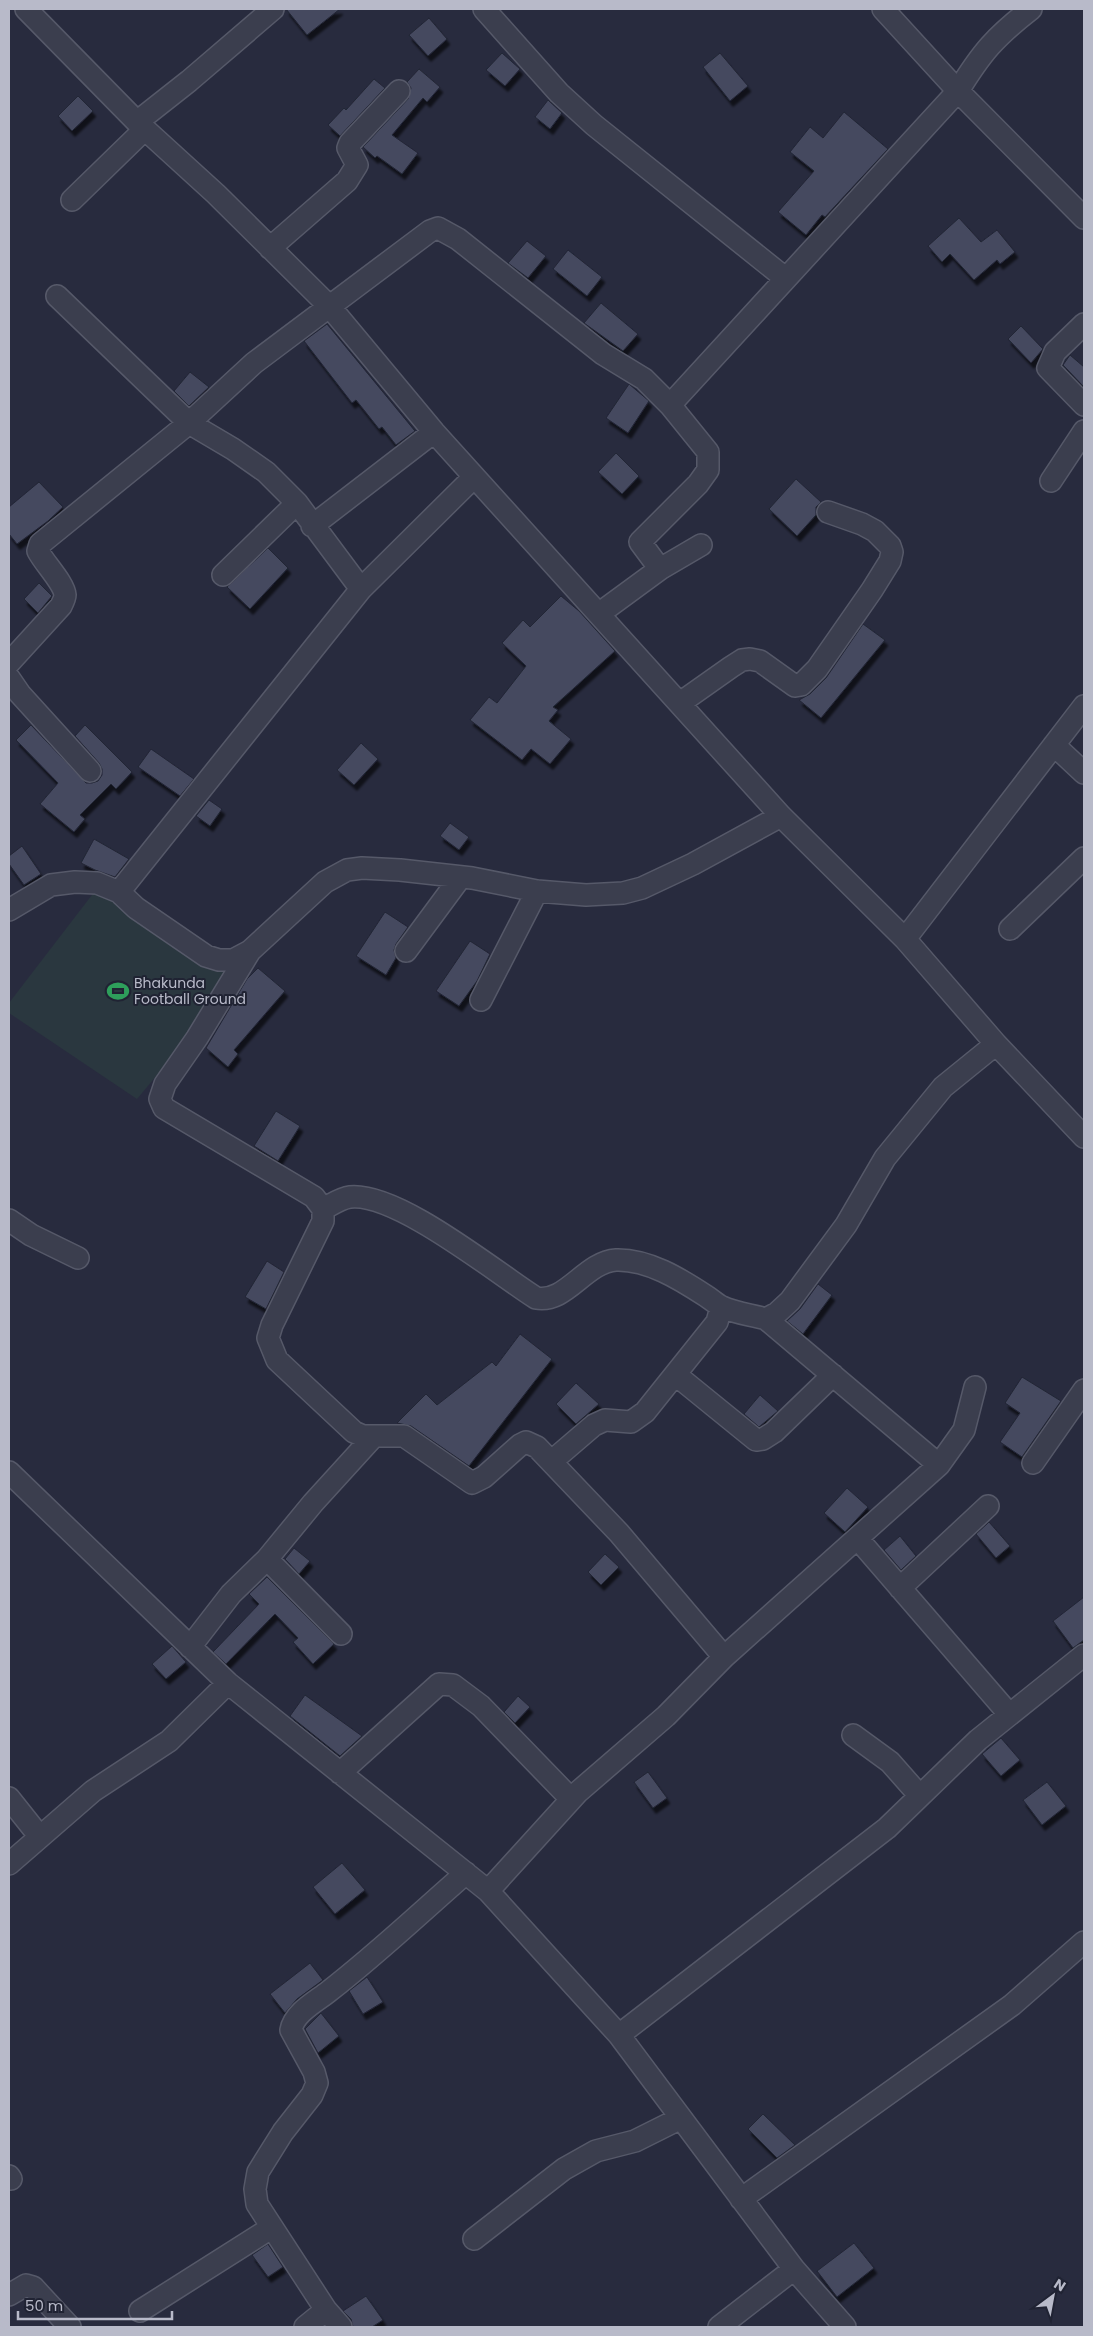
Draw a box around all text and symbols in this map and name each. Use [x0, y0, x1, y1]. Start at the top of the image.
place label: Bhakunda Football Ground [134, 973, 246, 1009]
sports icon: Bhakunda Football Ground [105, 978, 131, 1004]
north arrow [1028, 2271, 1078, 2321]
text: N [1050, 2274, 1070, 2296]
scale bar [18, 2288, 171, 2320]
text: 50 m [25, 2295, 63, 2316]

